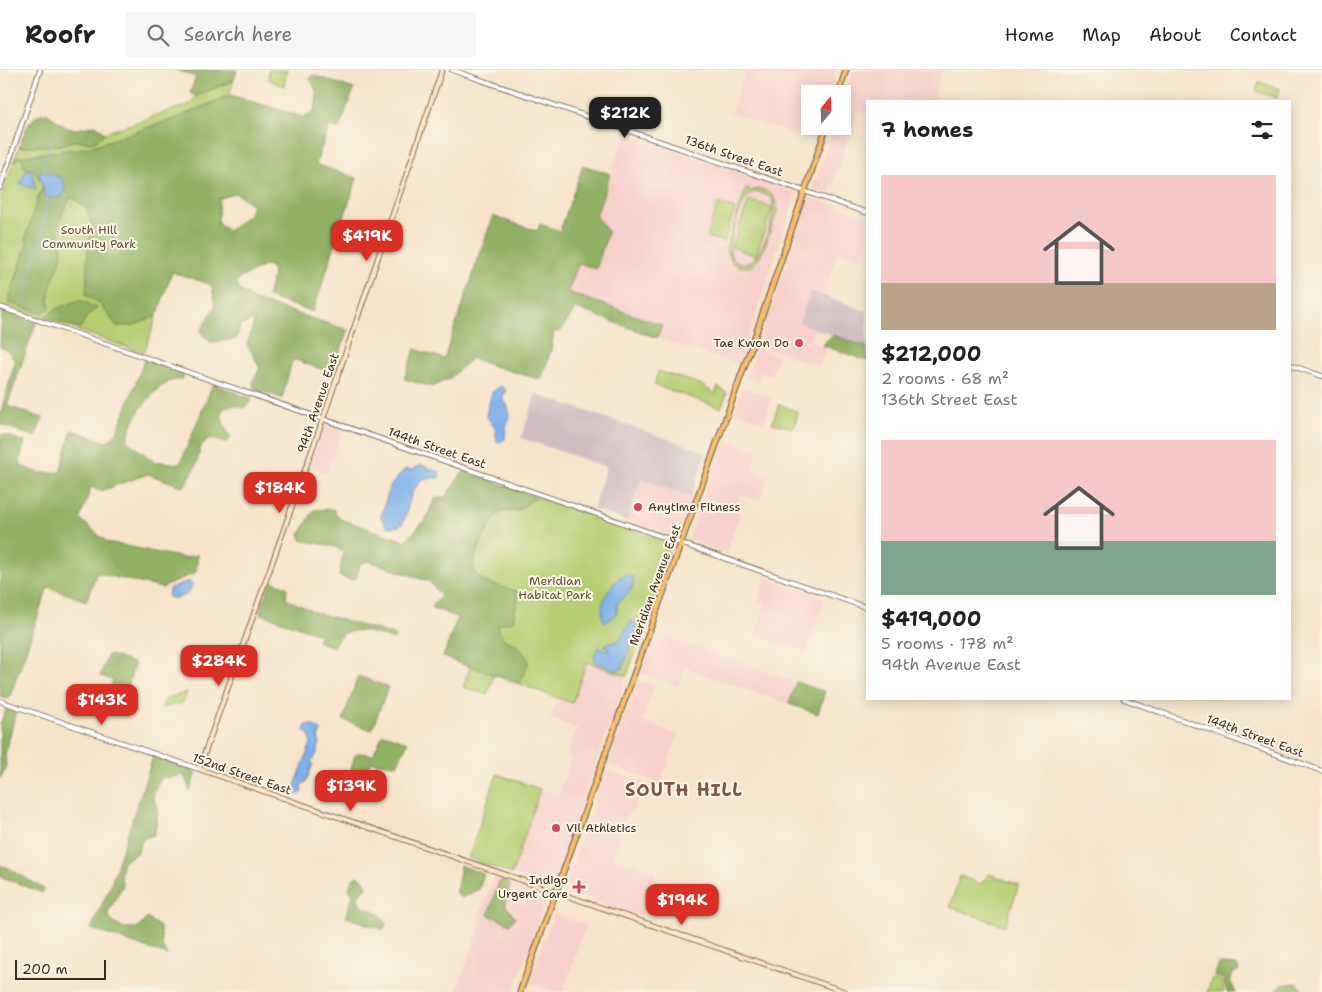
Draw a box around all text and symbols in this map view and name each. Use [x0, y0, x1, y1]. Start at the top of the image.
search box [126, 12, 476, 57]
text: Roofr [25, 19, 96, 51]
icon: search [144, 21, 172, 49]
text: Search here [184, 22, 292, 47]
text: Home [1005, 23, 1054, 47]
text: Map [1082, 23, 1121, 47]
text: About [1149, 23, 1202, 47]
text: Contact [1230, 23, 1297, 47]
north arrow [801, 85, 851, 135]
map controls [801, 85, 851, 135]
pin: $212K [590, 97, 660, 139]
text: $212K [600, 102, 650, 123]
text: 7 homes [881, 116, 973, 144]
icon: filters [1248, 116, 1276, 144]
street label: 136th Street East [683, 132, 785, 180]
icon: home [1034, 208, 1124, 298]
pin: $419K [332, 220, 402, 262]
park label: South Hill Community Park [42, 222, 136, 252]
text: $419K [342, 225, 392, 246]
place label: Tae Kwon Do [714, 335, 789, 351]
marker: Tae Kwon Do [793, 337, 805, 349]
text: $212,000 [881, 340, 981, 368]
street label: 94th Avenue East [293, 351, 343, 455]
text: 2 rooms · 68 m² [881, 368, 1009, 389]
text: 136th Street East [881, 389, 1017, 410]
street label: 144th Street East [386, 424, 488, 472]
pin: $184K [245, 472, 315, 514]
icon: home [1034, 473, 1124, 563]
text: $184K [255, 477, 305, 498]
place label: Anytime Fitness [648, 499, 741, 515]
marker: Anytime Fitness [632, 501, 644, 513]
street label: Meridian Avenue East [626, 522, 684, 648]
park label: Meridian Habitat Park [518, 573, 592, 603]
text: $419,000 [881, 605, 981, 633]
text: 5 rooms · 178 m² [881, 633, 1014, 654]
pin: $284K [184, 644, 254, 687]
text: $284K [192, 650, 246, 671]
text: 94th Avenue East [881, 654, 1021, 675]
pin: $143K [67, 684, 137, 726]
text: $143K [77, 689, 127, 710]
street label: 144th Street East [1204, 711, 1306, 761]
street label: 152nd Street East [190, 750, 294, 798]
pin: $139K [316, 770, 386, 812]
text: $139K [326, 775, 376, 796]
district label: SOUTH HILL [625, 778, 743, 802]
place label: Vil Athletics [566, 820, 637, 836]
marker: Vil Athletics [550, 822, 562, 834]
place label: Indigo Urgent Care [498, 872, 568, 902]
marker: Indigo Urgent Care [572, 880, 586, 894]
pin: $194K [647, 884, 717, 926]
text: $194K [657, 889, 707, 910]
scale bar [15, 957, 106, 980]
text: 200 m [22, 960, 68, 978]

